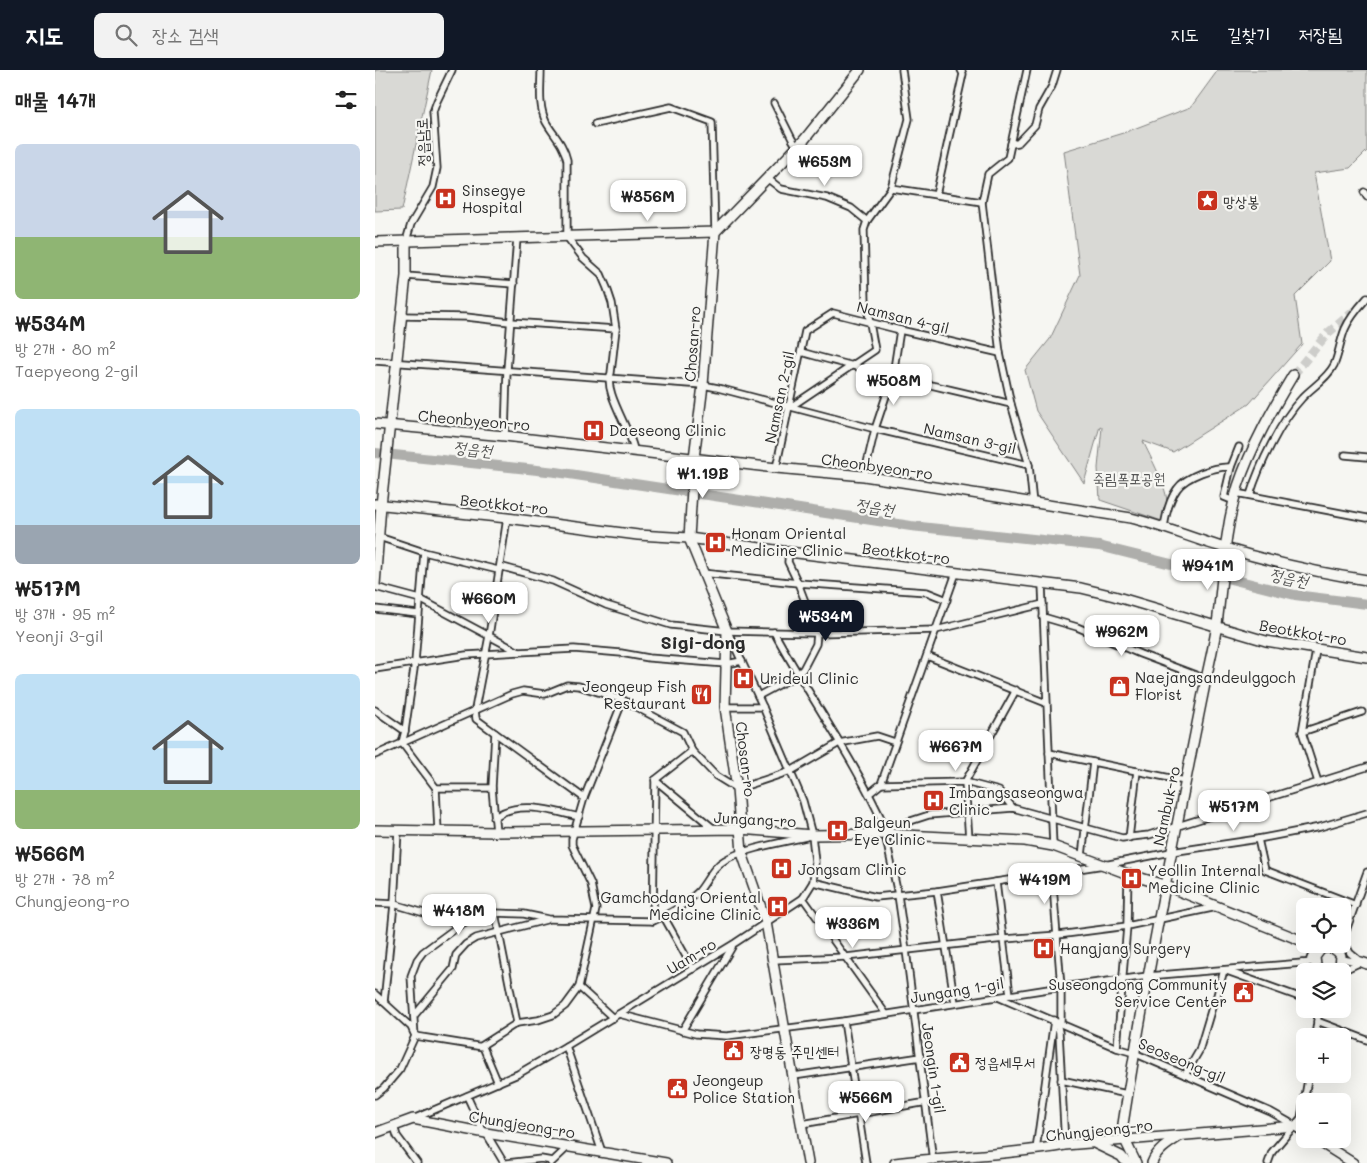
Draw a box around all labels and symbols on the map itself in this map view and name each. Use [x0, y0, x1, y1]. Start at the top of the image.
street label: 정읍남로 [411, 118, 433, 166]
pin: ₩653M [790, 144, 860, 187]
place label: Sinsegye Hospital [462, 180, 526, 217]
pin: ₩856M [613, 180, 683, 222]
hospital icon: Sinsegye Hospital [434, 187, 458, 211]
place icon: 망상봉 [1195, 189, 1219, 213]
place label: 망상봉 [1223, 191, 1259, 211]
street label: Namsan 4-gil [855, 296, 951, 338]
street label: Chosan-ro [679, 305, 705, 382]
street label: Namsan 2-gil [759, 349, 799, 445]
pin: ₩508M [859, 364, 929, 406]
street label: Cheonbyeon-ro [417, 405, 531, 435]
hospital icon: Daeseong Clinic [581, 418, 605, 442]
street label: Namsan 3-gil [922, 418, 1018, 458]
place label: Daeseong Clinic [609, 420, 726, 440]
water label: 정읍천 [453, 436, 495, 461]
street label: Cheonbyeon-ro [820, 448, 934, 484]
pin: ₩1.19B [662, 456, 744, 499]
park label: 죽림폭포공원 [1093, 468, 1165, 488]
street label: Beotkkot-ro [459, 489, 549, 519]
water label: 정읍천 [854, 493, 898, 520]
place label: Honam Oriental Medicine Clinic [731, 523, 846, 560]
hospital icon: Honam Oriental Medicine Clinic [703, 530, 727, 554]
street label: Beotkkot-ro [861, 538, 951, 568]
pin: ₩941M [1173, 548, 1243, 591]
water label: 정읍천 [1268, 563, 1312, 592]
pin: ₩660M [454, 582, 524, 624]
pin: ₩534M [791, 600, 861, 642]
pin: ₩962M [1087, 614, 1157, 657]
street label: Beotkkot-ro [1258, 614, 1348, 650]
district label: Sigi-dong [660, 630, 746, 654]
hospital icon: Urideul Clinic [732, 666, 756, 690]
place label: Naejangsandeulggoch Florist [1135, 667, 1295, 704]
place label: Urideul Clinic [760, 668, 859, 688]
shop icon: Naejangsandeulggoch Florist [1107, 674, 1131, 698]
place label: Jeongeup Fish Restaurant [582, 676, 686, 713]
restaurant icon: Jeongeup Fish Restaurant [690, 683, 714, 707]
street label: Chosan-ro [731, 720, 761, 798]
pin: ₩667M [921, 730, 991, 772]
street label: Nambuk-ro [1148, 764, 1184, 848]
place label: Imbangsaseongwa Clinic [949, 782, 1084, 819]
hospital icon: Imbangsaseongwa Clinic [921, 789, 945, 813]
pin: ₩517M [1199, 790, 1269, 832]
street label: Jungang-ro [713, 807, 797, 831]
place label: Balgeun Eye Clinic [854, 812, 925, 849]
hospital icon: Balgeun Eye Clinic [826, 819, 850, 843]
hospital icon: Jongsam Clinic [770, 857, 794, 881]
place label: Jongsam Clinic [798, 859, 906, 879]
place label: Yeollin Internal Medicine Clinic [1148, 860, 1261, 897]
pin: ₩419M [1010, 862, 1080, 905]
hospital icon: Yeollin Internal Medicine Clinic [1120, 867, 1144, 891]
place label: Gamchodang Oriental Medicine Clinic [600, 887, 761, 924]
pin: ₩418M [424, 894, 494, 936]
hospital icon: Gamchodang Oriental Medicine Clinic [765, 894, 789, 918]
pin: ₩336M [818, 906, 888, 949]
street label: Uam-ro [663, 933, 719, 978]
hospital icon: Hangjang Surgery [1032, 936, 1056, 960]
place label: Hangjang Surgery [1060, 938, 1191, 958]
street label: Jungang 1-gil [909, 973, 1005, 1007]
place label: Suseongdong Community Service Center [1049, 974, 1227, 1011]
public building icon: Suseongdong Community Service Center [1231, 981, 1255, 1005]
street label: Jeongin 1-gil [918, 1021, 950, 1115]
street label: Seoseong-gil [1136, 1033, 1228, 1087]
public building icon: 장명동 주민센터 [722, 1039, 746, 1063]
place label: 장명동 주민센터 [750, 1041, 839, 1061]
public building icon: 정읍세무서 [947, 1050, 971, 1074]
place label: 정읍세무서 [975, 1052, 1035, 1072]
place label: Jeongeup Police Station [693, 1070, 795, 1107]
public building icon: Jeongeup Police Station [665, 1077, 689, 1101]
pin: ₩566M [831, 1080, 901, 1123]
street label: Chungjeong-ro [467, 1106, 577, 1142]
street label: Chungjeong-ro [1045, 1114, 1154, 1146]

